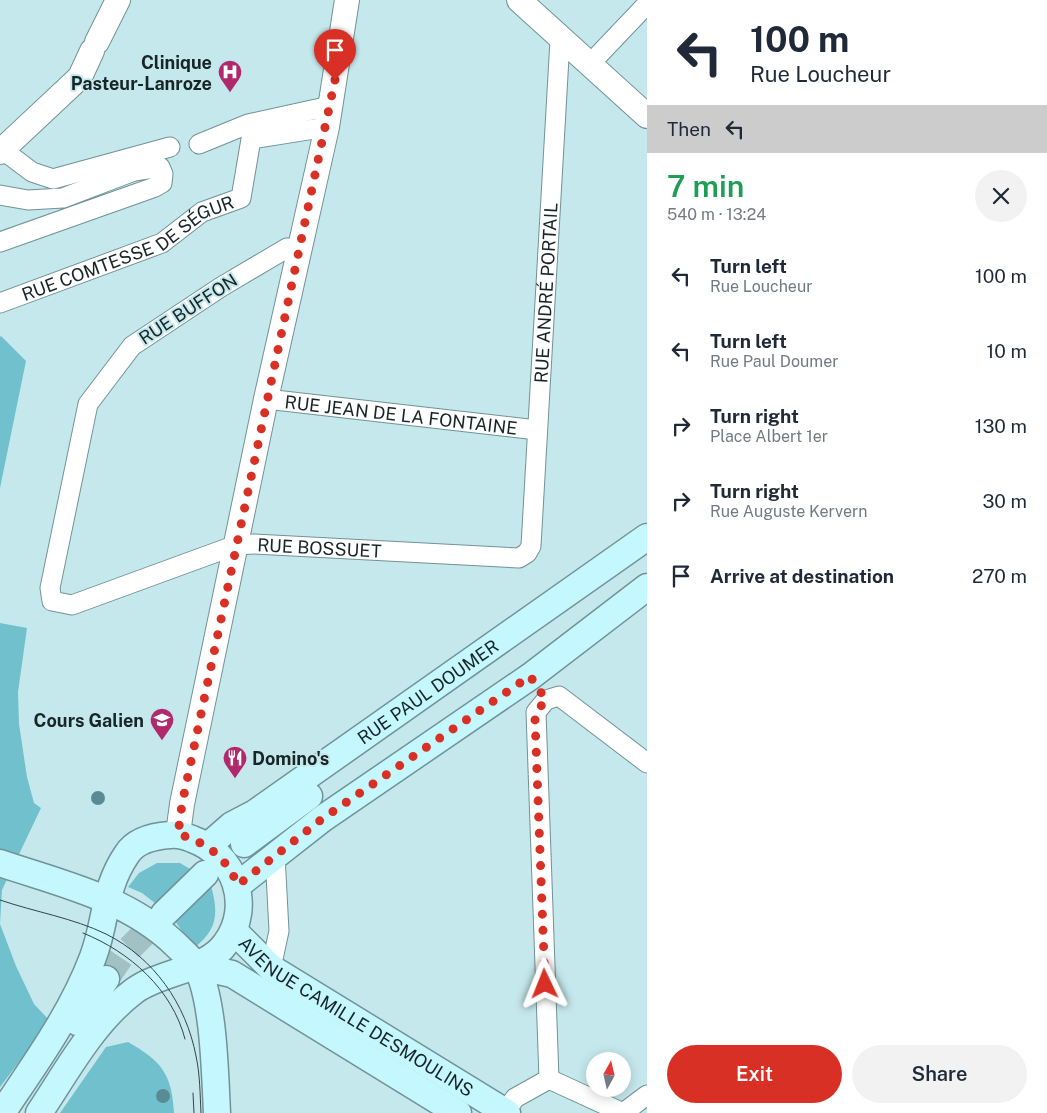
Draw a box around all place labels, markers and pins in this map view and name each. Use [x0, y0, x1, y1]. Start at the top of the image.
pin [314, 29, 356, 80]
place label: Clinique Pasteur-Lanroze [71, 52, 212, 94]
hospital icon: Clinique Pasteur-Lanroze [217, 59, 243, 93]
school or university icon: Cours Galien [149, 707, 175, 741]
place label: Cours Galien [34, 710, 144, 731]
restaurant icon: Domino's [222, 745, 248, 779]
place label: Domino's [252, 748, 329, 769]

